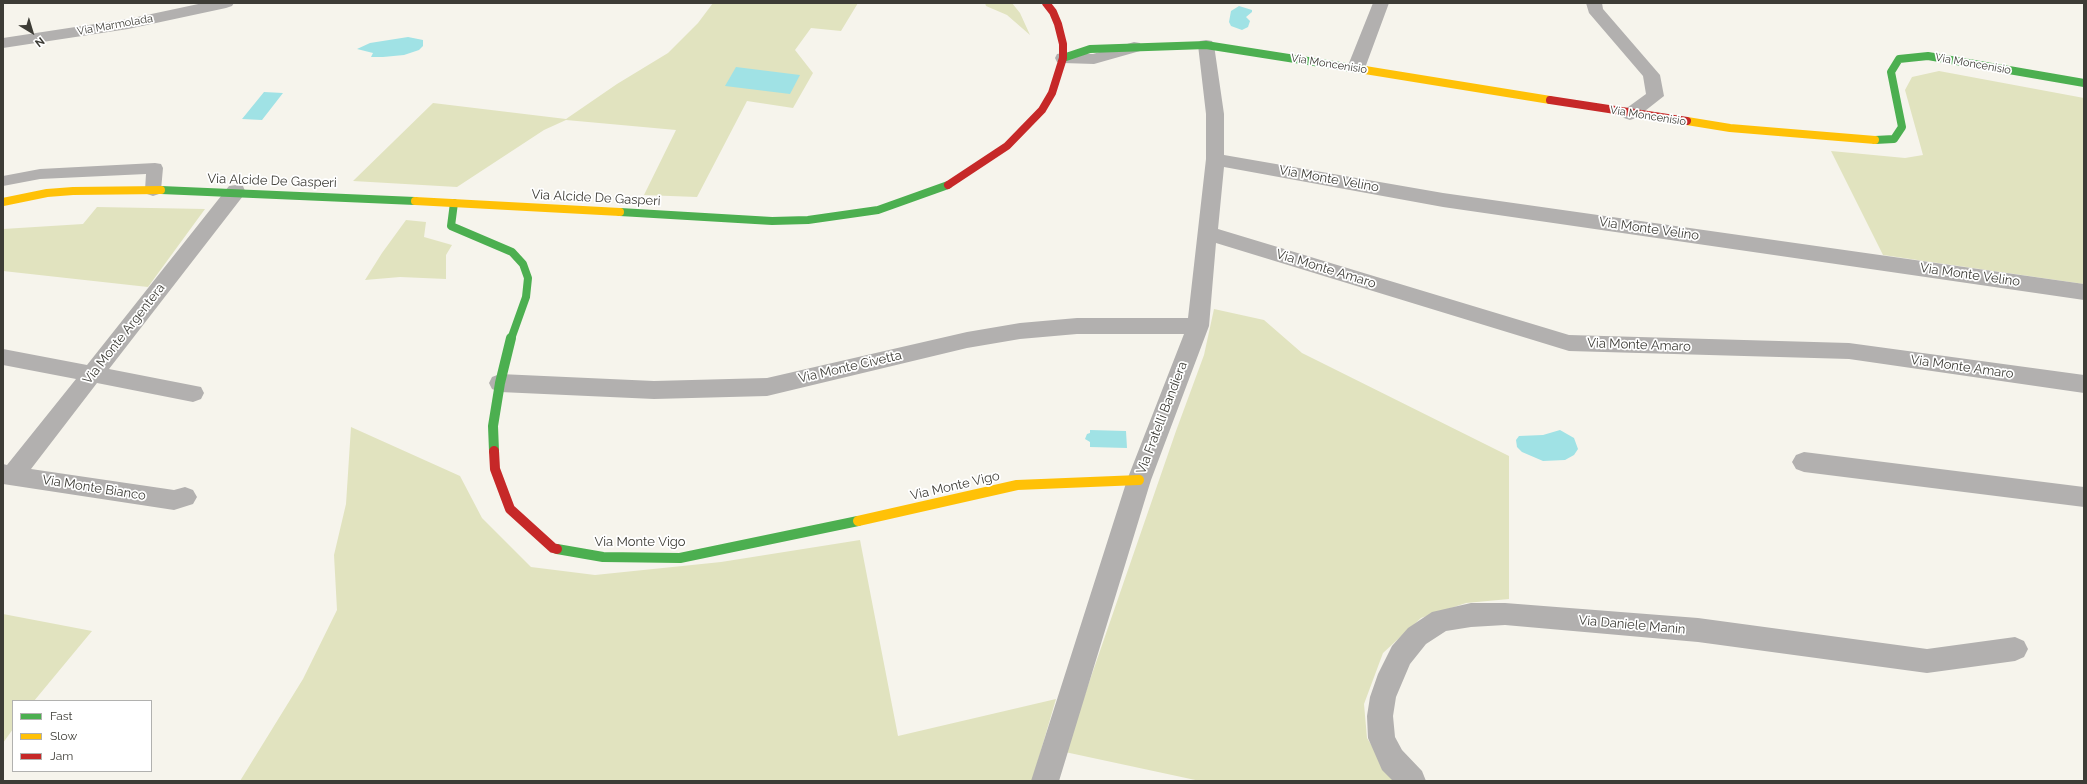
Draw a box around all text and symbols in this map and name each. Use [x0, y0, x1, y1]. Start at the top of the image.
north arrow [12, 12, 52, 52]
street label: Via Marmolada [76, 12, 154, 38]
text: N [32, 34, 47, 50]
street label: Via Moncenisio [1290, 51, 1368, 77]
street label: Via Moncenisio [1934, 51, 2012, 77]
street label: Via Moncenisio [1609, 103, 1687, 129]
street label: Via Monte Velino [1278, 163, 1380, 195]
street label: Via Alcide De Gasperi [207, 171, 337, 191]
street label: Via Alcide De Gasperi [531, 187, 661, 209]
street label: Via Monte Velino [1598, 214, 1700, 244]
street label: Via Monte Amaro [1274, 246, 1378, 292]
street label: Via Monte Velino [1919, 260, 2021, 290]
street label: Via Monte Argentera [80, 280, 168, 388]
street label: Via Monte Amaro [1587, 335, 1691, 355]
street label: Via Monte Civetta [797, 348, 903, 386]
street label: Via Monte Amaro [1910, 352, 2014, 382]
street label: Via Fratelli Bandiera [1133, 359, 1191, 477]
street label: Via Monte Vigo [909, 468, 1001, 504]
street label: Via Monte Bianco [41, 472, 147, 504]
street label: Via Monte Vigo [594, 534, 686, 550]
street label: Via Daniele Manin [1578, 613, 1686, 637]
legend [12, 700, 152, 772]
text: Fast [50, 709, 73, 723]
text: Slow [50, 729, 77, 743]
text: Jam [50, 749, 73, 763]

